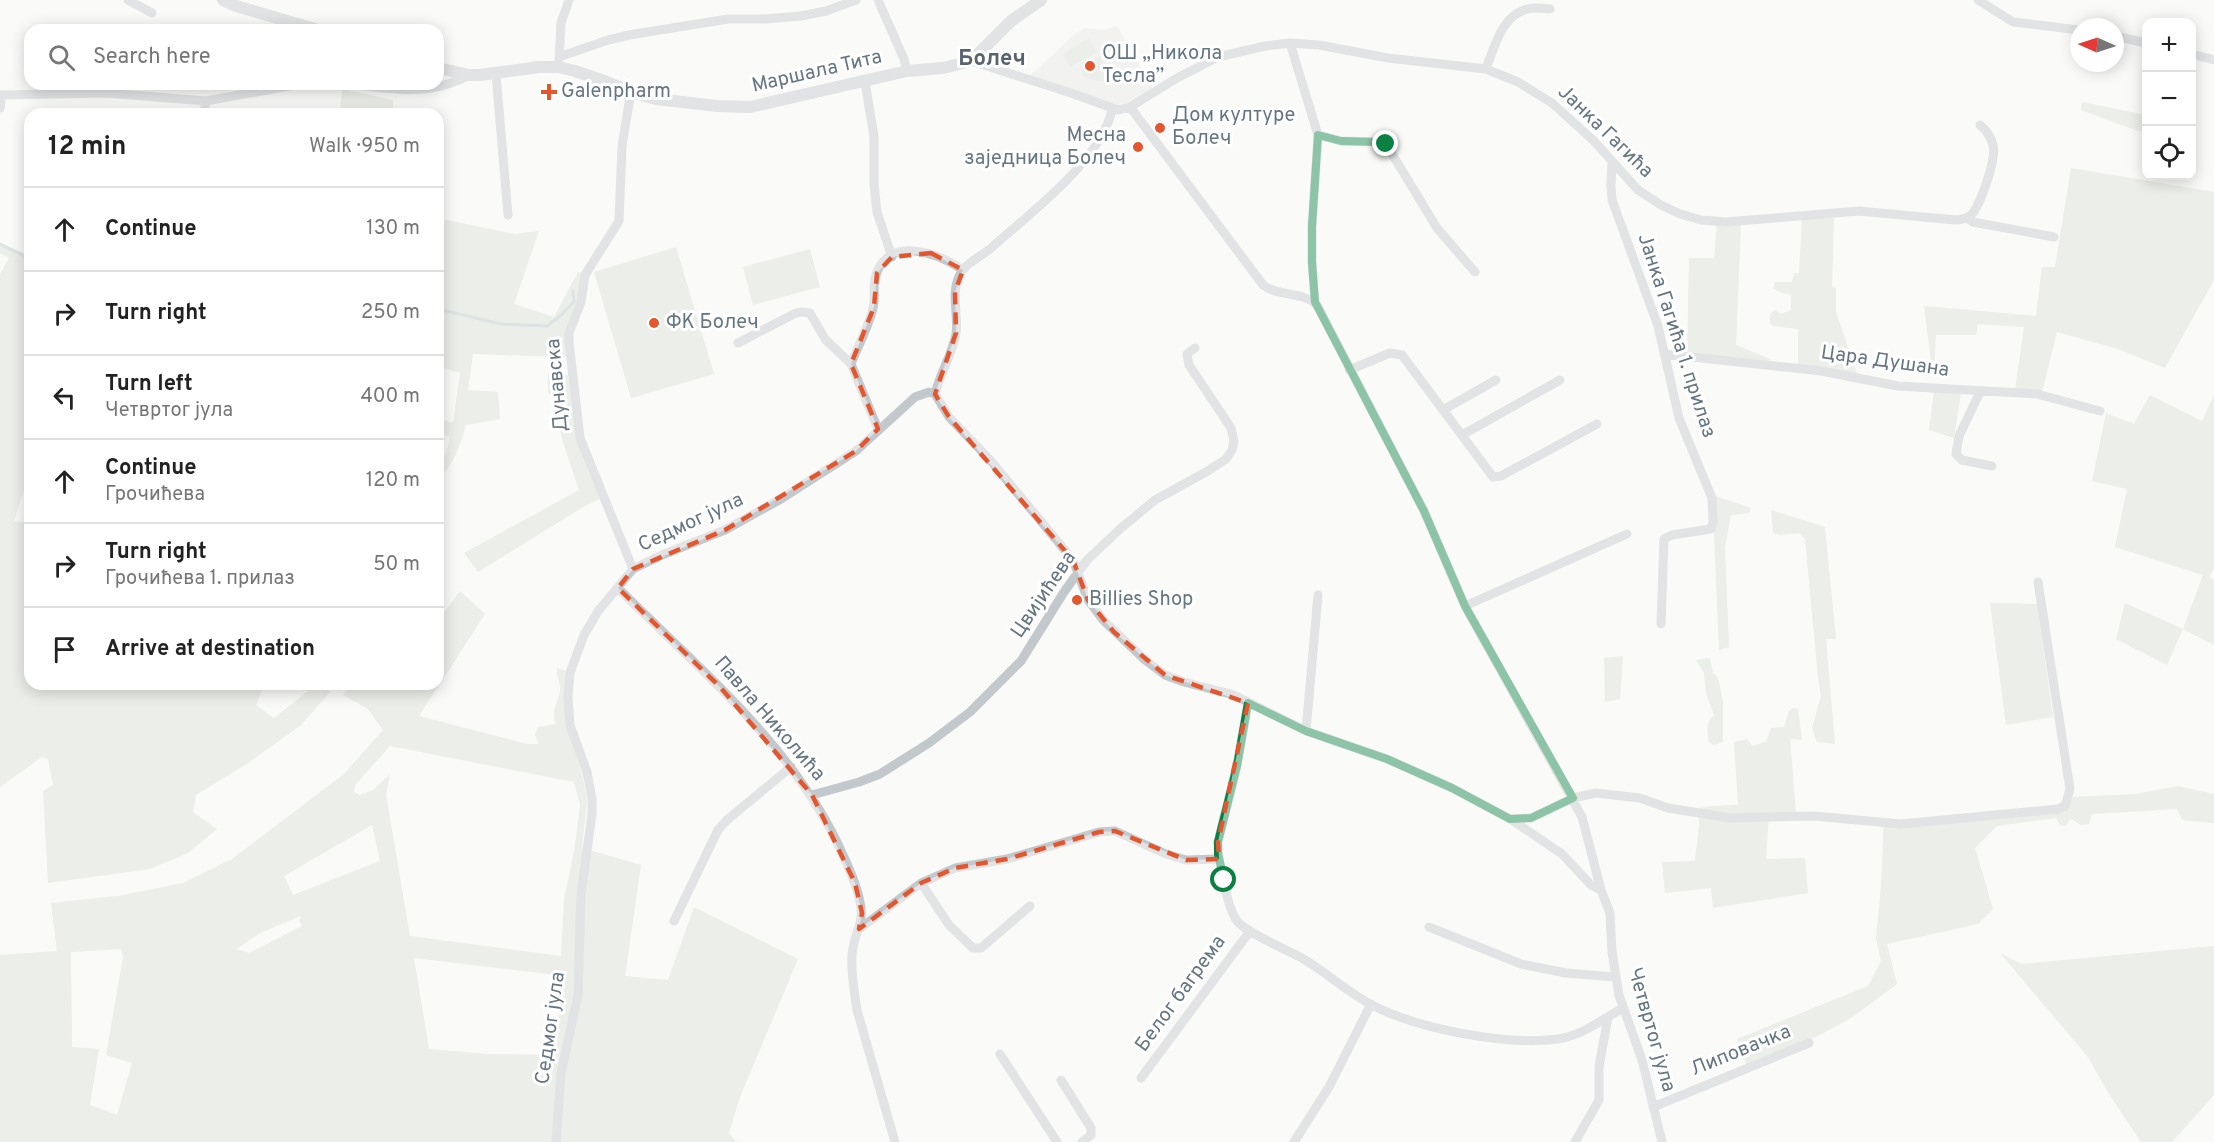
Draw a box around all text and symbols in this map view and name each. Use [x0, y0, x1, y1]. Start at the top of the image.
north arrow [2070, 18, 2124, 72]
map controls [2142, 18, 2196, 180]
button: + [2142, 18, 2196, 72]
search box [24, 24, 444, 90]
icon: search [45, 41, 78, 74]
place label: ОШ „Никола Тесла” [1102, 41, 1222, 90]
text: Search here [93, 44, 211, 71]
street label: Маршала Тита [749, 44, 885, 100]
district label: Болеч [958, 46, 1026, 73]
marker: ОШ „Никола Тесла” [1083, 59, 1097, 73]
button: − [2142, 72, 2196, 126]
place label: Galenpharm [561, 79, 671, 105]
street label: Јанка Гагића [1552, 80, 1658, 184]
marker: Galenpharm [542, 85, 556, 99]
place label: Дом културе Болеч [1172, 103, 1295, 152]
marker: Дом културе Болеч [1153, 121, 1167, 135]
place label: Месна заједница Болеч [964, 123, 1126, 172]
button: locate [2142, 126, 2196, 180]
route end [1372, 130, 1398, 156]
text: 12 min [48, 131, 126, 164]
text: Walk · 950 m [309, 134, 420, 160]
marker: Месна заједница Болеч [1131, 140, 1145, 154]
icon: ahead [48, 213, 81, 246]
text: Continue [105, 216, 196, 243]
text: 130 m [366, 216, 420, 242]
street label: Јанка Гагића 1. прилаз [1631, 231, 1721, 441]
icon: right [48, 297, 81, 330]
text: Turn right [105, 300, 207, 327]
text: 250 m [361, 300, 420, 326]
place label: ФК Болеч [666, 310, 759, 336]
marker: ФК Болеч [647, 316, 661, 330]
street label: Дунавска [541, 337, 575, 433]
street label: Цара Душана [1819, 340, 1951, 384]
text: Turn left [105, 371, 193, 398]
icon: left [48, 381, 81, 414]
text: 400 m [360, 384, 420, 410]
text: Четвртог јула [105, 398, 233, 424]
text: Continue [105, 455, 196, 482]
icon: ahead [48, 465, 81, 498]
text: 120 m [366, 468, 420, 494]
text: Грочићева [105, 482, 205, 508]
street label: Седмог јула [634, 487, 748, 559]
text: Turn right [105, 539, 207, 566]
street label: Цвијићева [1005, 547, 1083, 643]
icon: right [48, 549, 81, 582]
text: 50 m [373, 552, 420, 578]
text: Грочићева 1. прилаз [105, 566, 295, 592]
place label: Billies Shop [1089, 587, 1193, 613]
marker: Billies Shop [1070, 593, 1084, 607]
icon: arrive [48, 633, 81, 666]
text: Arrive at destination [105, 636, 315, 663]
street label: Павла Николића [708, 651, 830, 787]
route start [1210, 866, 1236, 892]
street label: Белог багрема [1130, 931, 1232, 1057]
street label: Четвртог јула [1621, 965, 1681, 1095]
street label: Седмог јула [530, 970, 572, 1086]
street label: Липовачка [1687, 1019, 1795, 1083]

